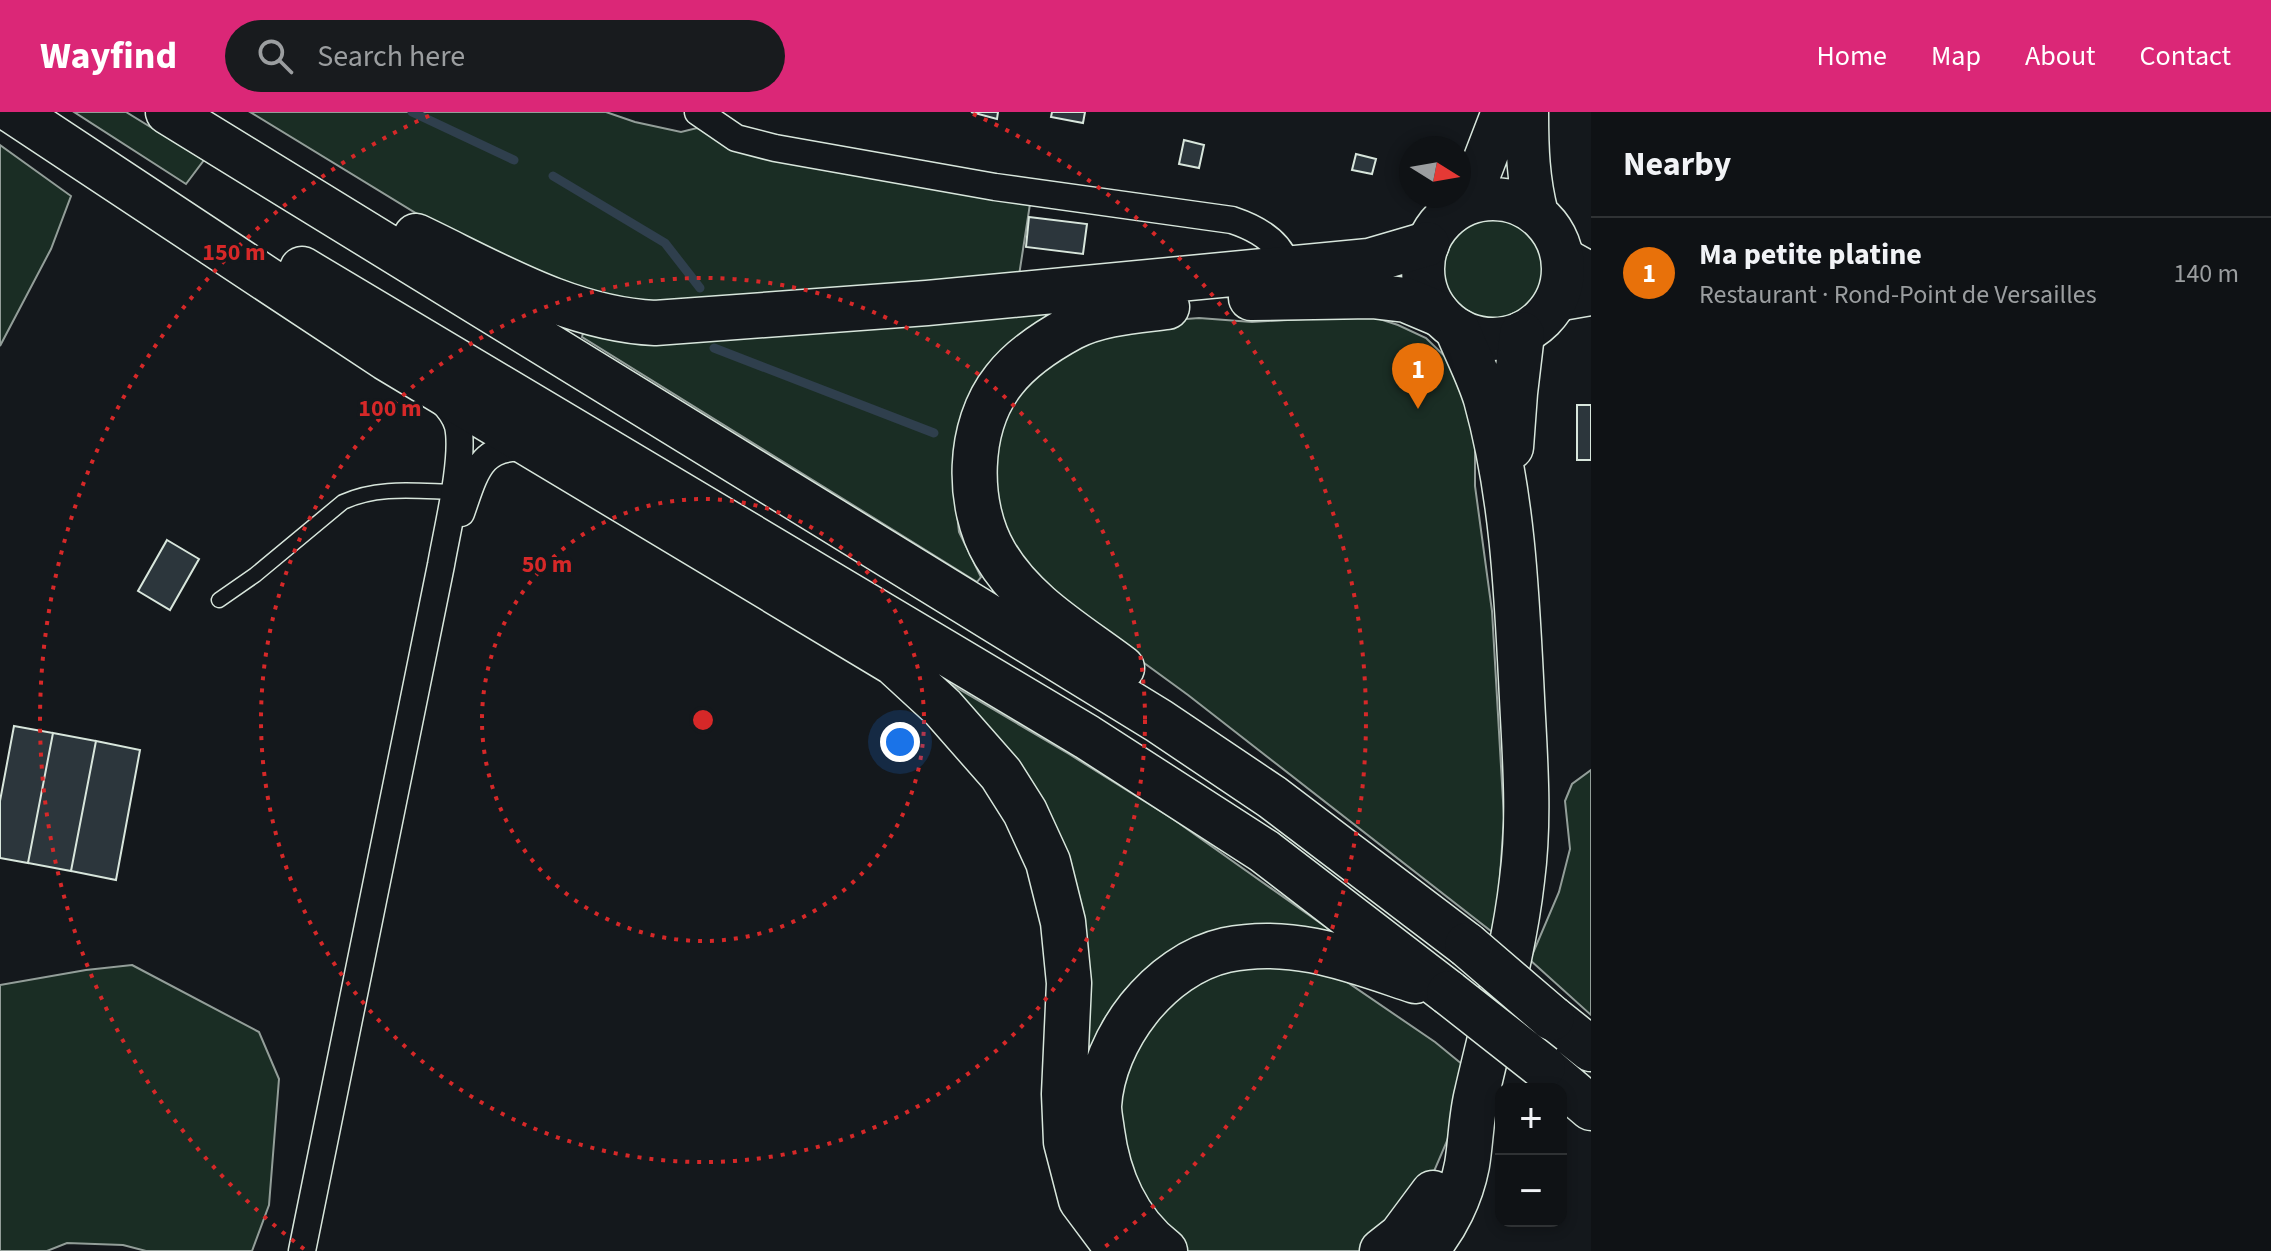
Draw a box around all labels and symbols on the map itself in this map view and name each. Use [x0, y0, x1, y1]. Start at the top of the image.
north arrow [1399, 136, 1471, 208]
text: 150 m [202, 235, 266, 270]
pin: 1 [1392, 343, 1444, 409]
text: 100 m [358, 391, 422, 426]
text: 50 m [522, 547, 572, 582]
centre of rings [689, 706, 717, 734]
your location [880, 722, 920, 762]

